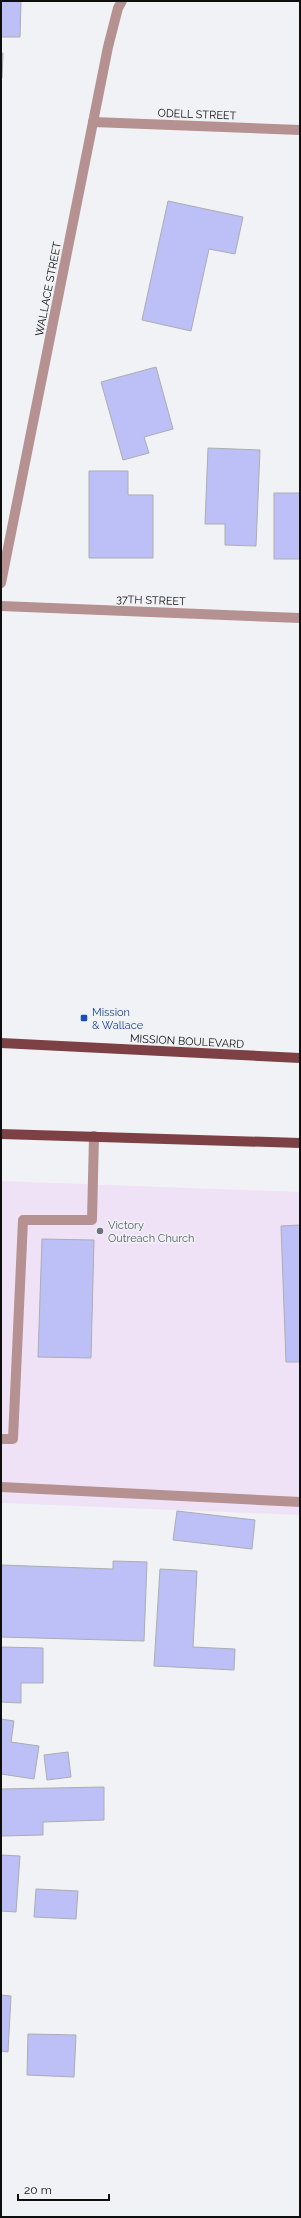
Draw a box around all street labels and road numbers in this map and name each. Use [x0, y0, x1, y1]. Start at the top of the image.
street label: ODELL STREET [157, 107, 237, 122]
street label: WALLACE STREET [33, 240, 64, 337]
street label: 37TH STREET [116, 593, 186, 608]
street label: MISSION BOULEVARD [130, 1032, 245, 1051]

